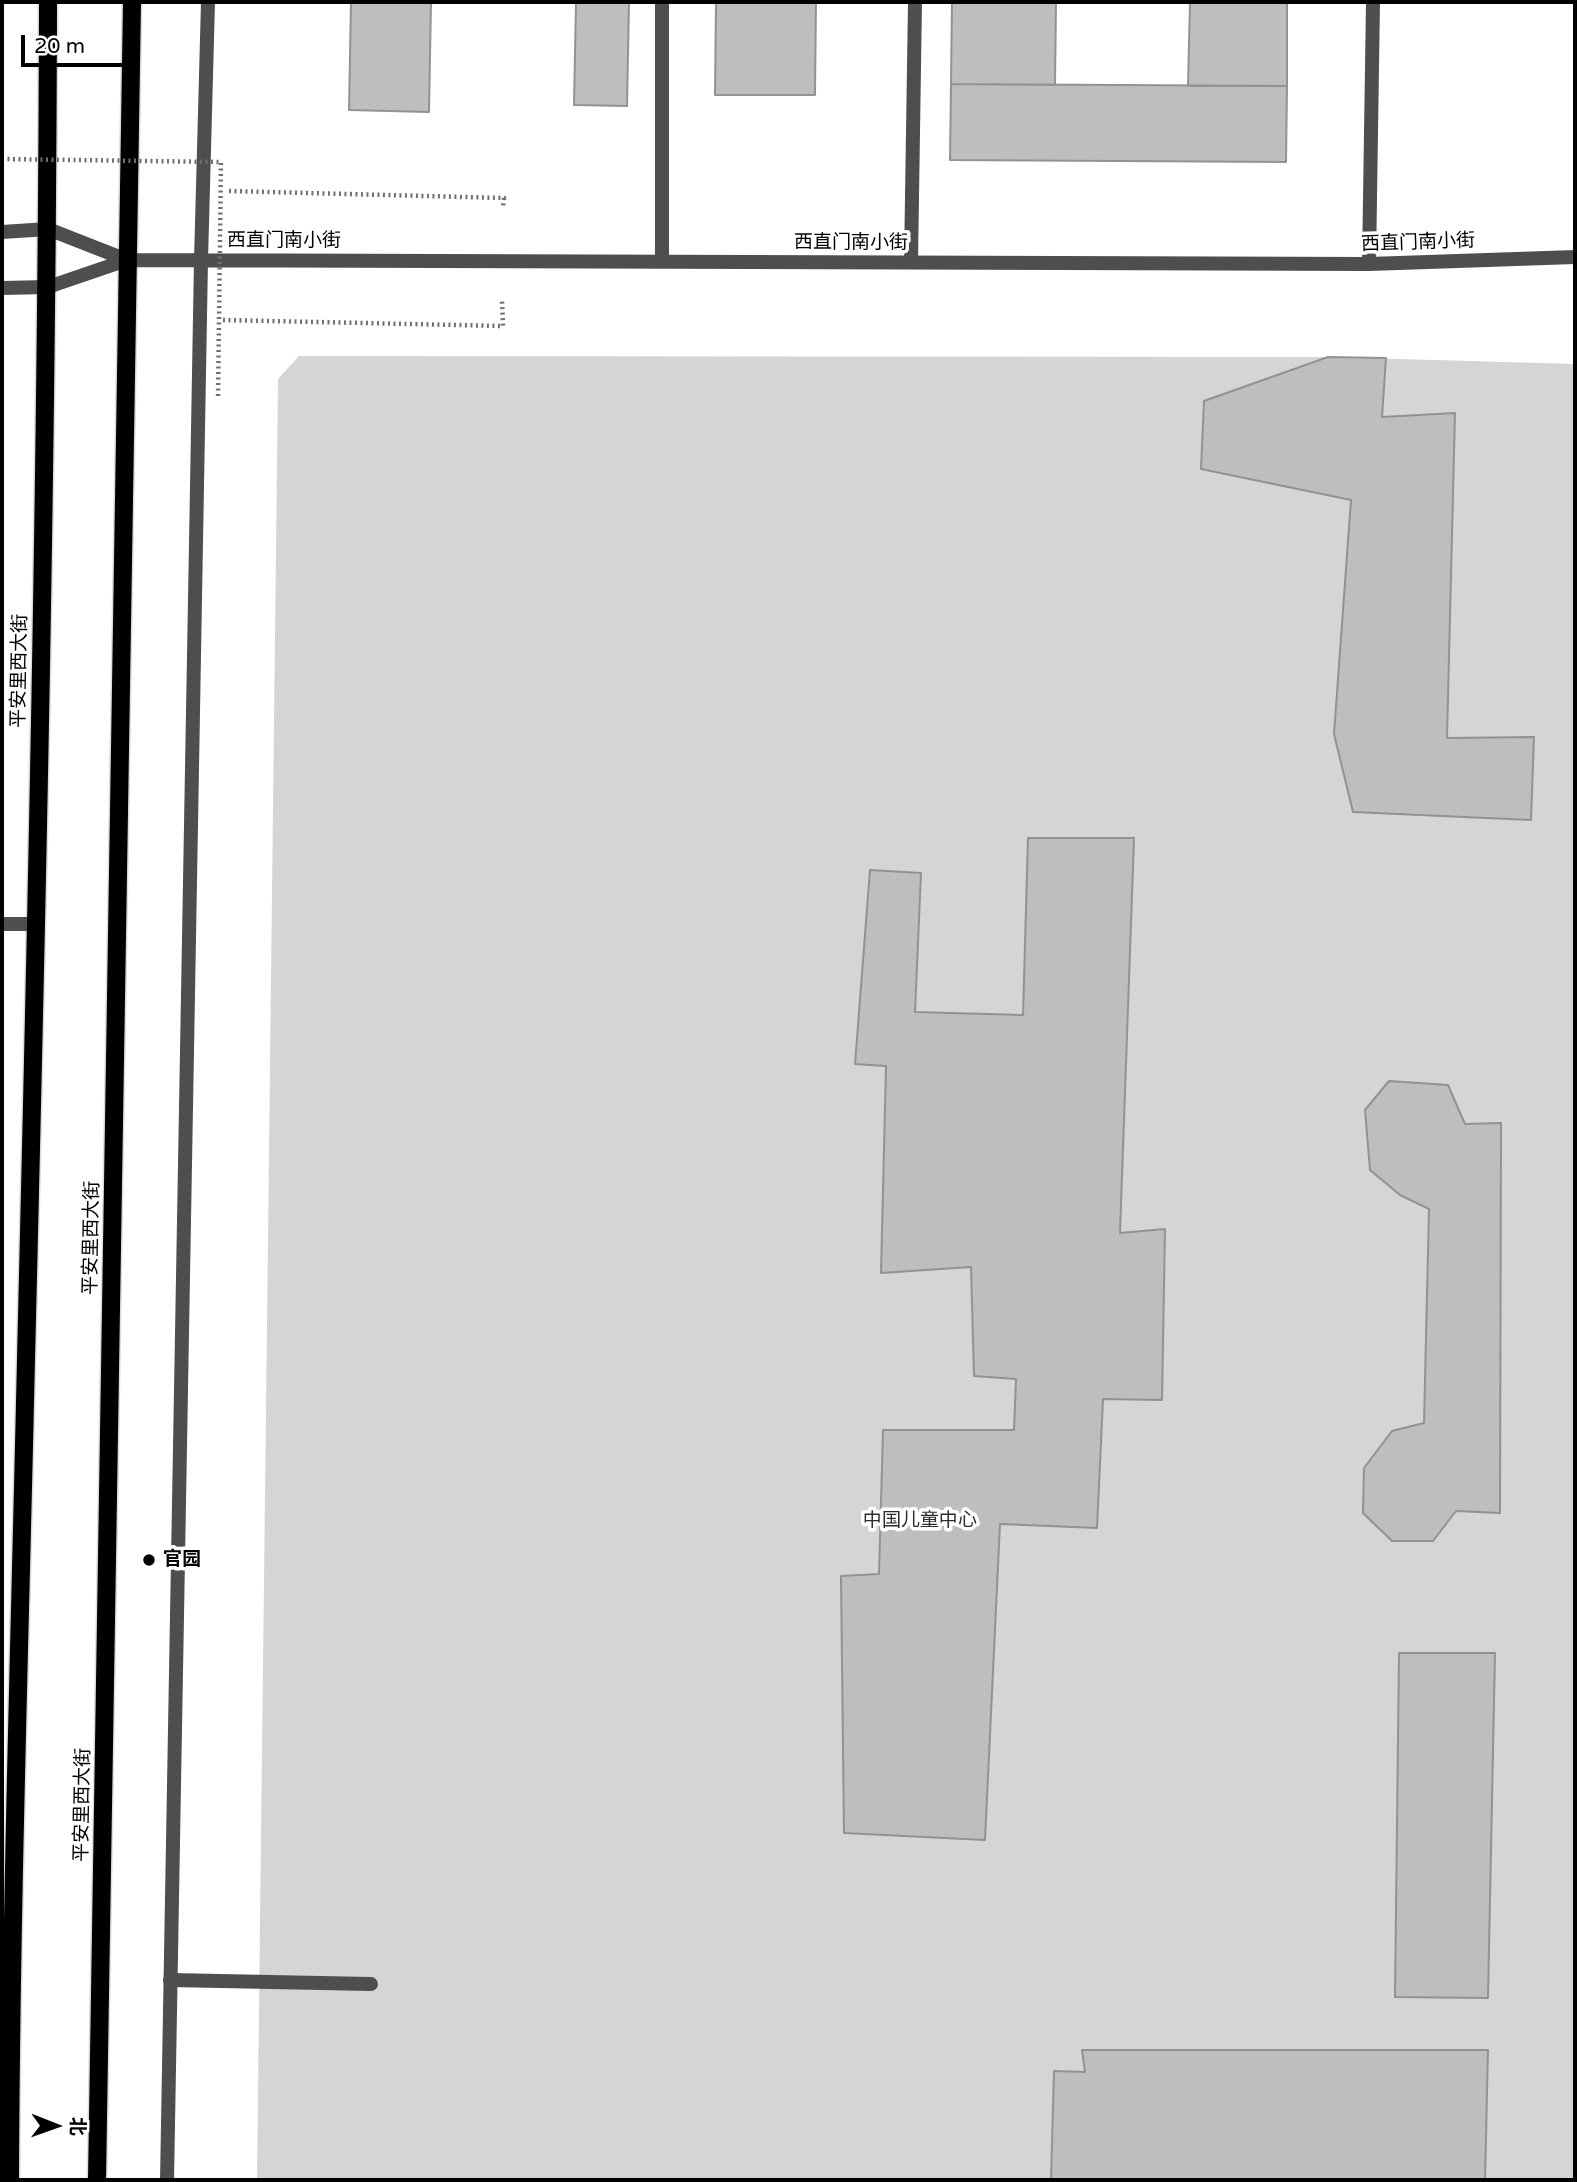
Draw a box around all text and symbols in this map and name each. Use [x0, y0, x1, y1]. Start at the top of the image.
scale bar [24, 21, 135, 65]
text: 20 m [34, 34, 85, 59]
street label: 西直门南小街 [227, 230, 341, 252]
street label: 西直门南小街 [1361, 230, 1475, 256]
street label: 西直门南小街 [794, 232, 908, 254]
street label: 平安里西大街 [8, 614, 32, 728]
street label: 平安里西大街 [80, 1181, 104, 1295]
park label: 中国儿童中心 [863, 1510, 977, 1532]
place label: 官园 [163, 1549, 201, 1571]
marker: 官园 [141, 1552, 157, 1568]
street label: 平安里西大街 [71, 1748, 95, 1862]
north arrow [21, 2091, 91, 2161]
text: 北 [66, 2117, 88, 2136]

